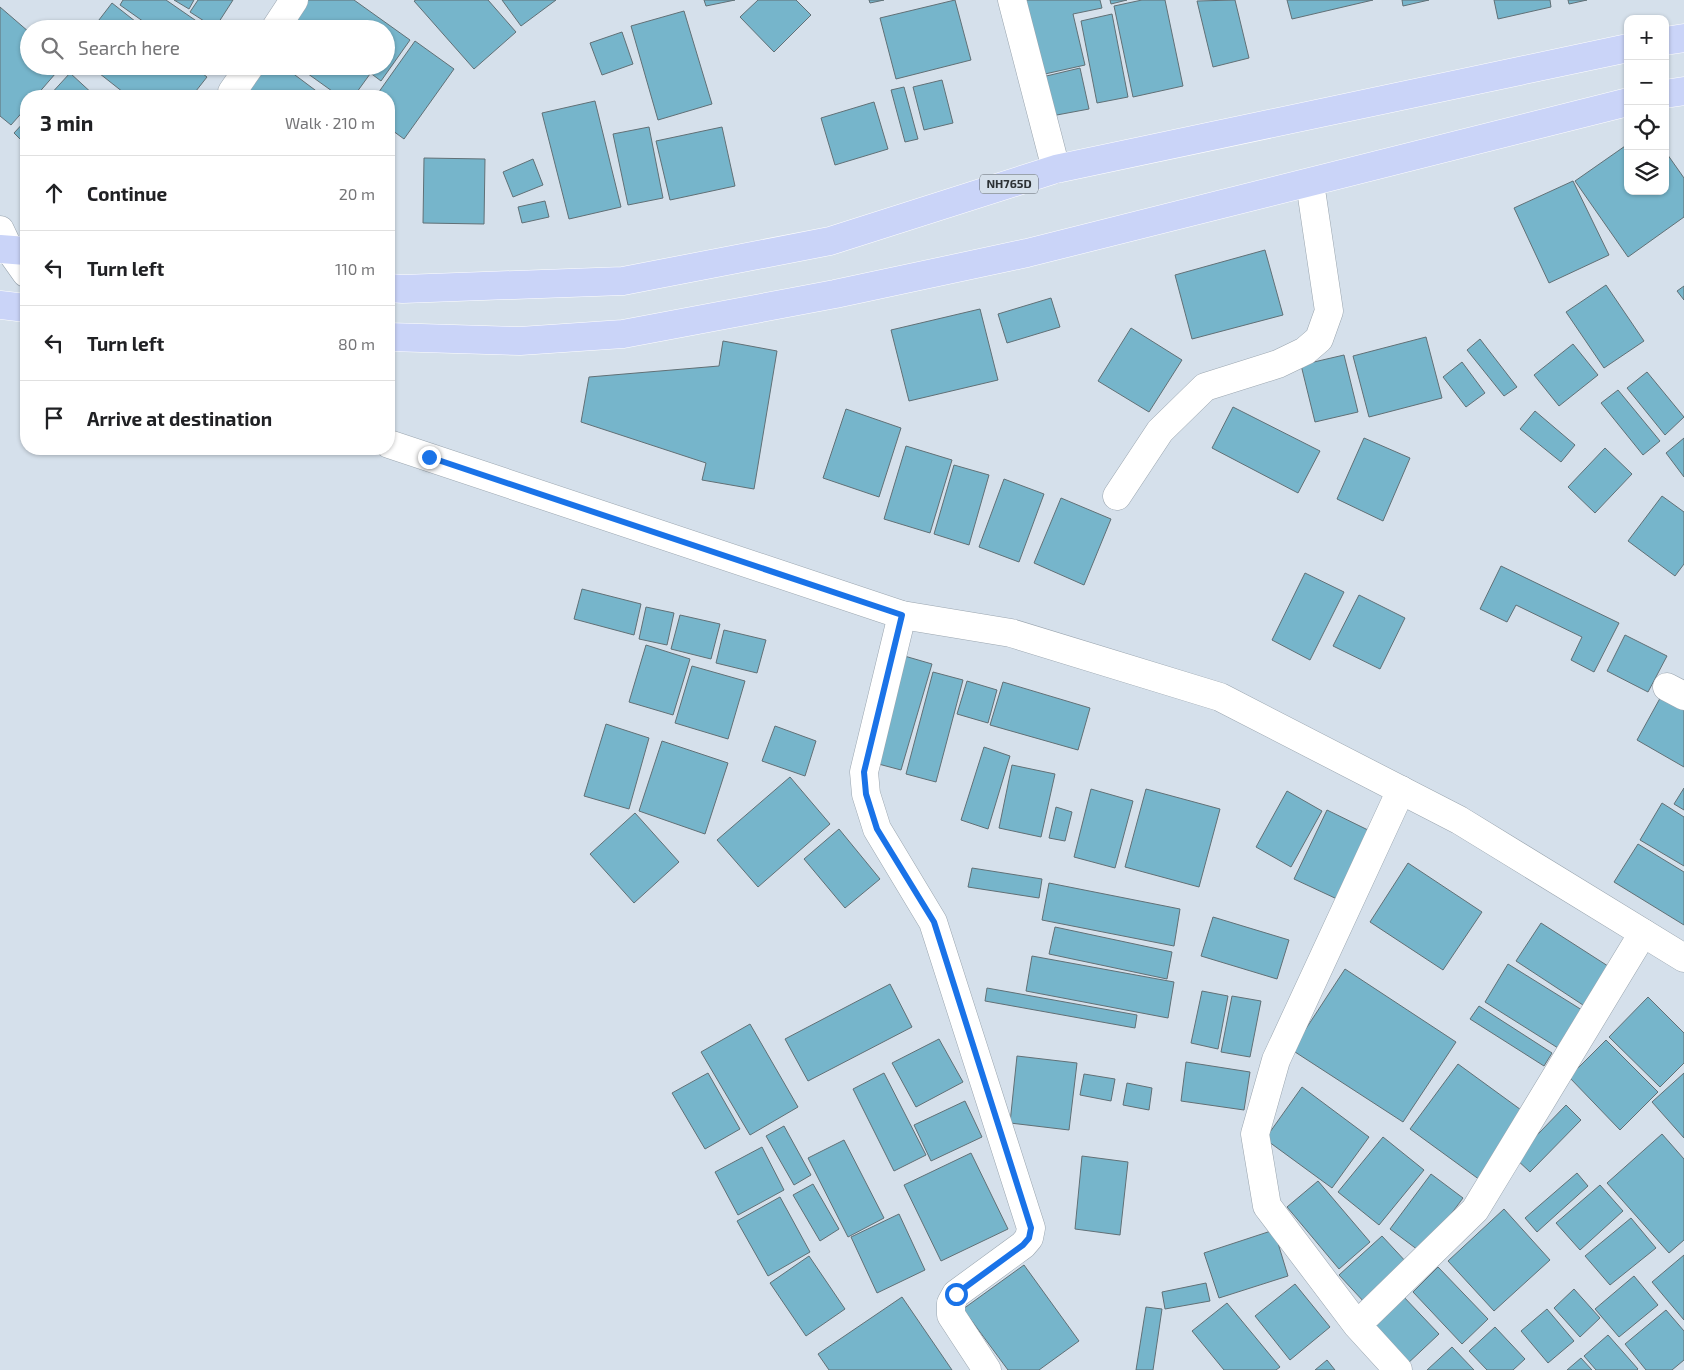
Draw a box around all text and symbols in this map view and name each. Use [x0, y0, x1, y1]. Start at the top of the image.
map controls [1624, 15, 1669, 195]
button: + [1624, 15, 1669, 60]
search box [20, 20, 395, 75]
icon: search [38, 34, 66, 62]
text: Search here [78, 36, 180, 59]
button: − [1624, 60, 1669, 105]
button: locate [1624, 105, 1669, 150]
text: 3 min [40, 110, 93, 135]
text: Walk · 210 m [285, 113, 375, 132]
button: layers [1624, 150, 1669, 195]
road number: NH765D [980, 174, 1038, 193]
icon: ahead [40, 179, 68, 207]
text: Continue [87, 182, 167, 205]
text: 20 m [339, 184, 375, 203]
icon: left [40, 254, 68, 282]
text: Turn left [87, 257, 164, 280]
text: 110 m [335, 259, 375, 278]
icon: left [40, 329, 68, 357]
text: Turn left [87, 332, 164, 355]
text: 80 m [338, 334, 375, 353]
icon: arrive [40, 404, 68, 432]
text: Arrive at destination [87, 407, 272, 430]
route end [418, 446, 441, 469]
route start [945, 1283, 968, 1306]

